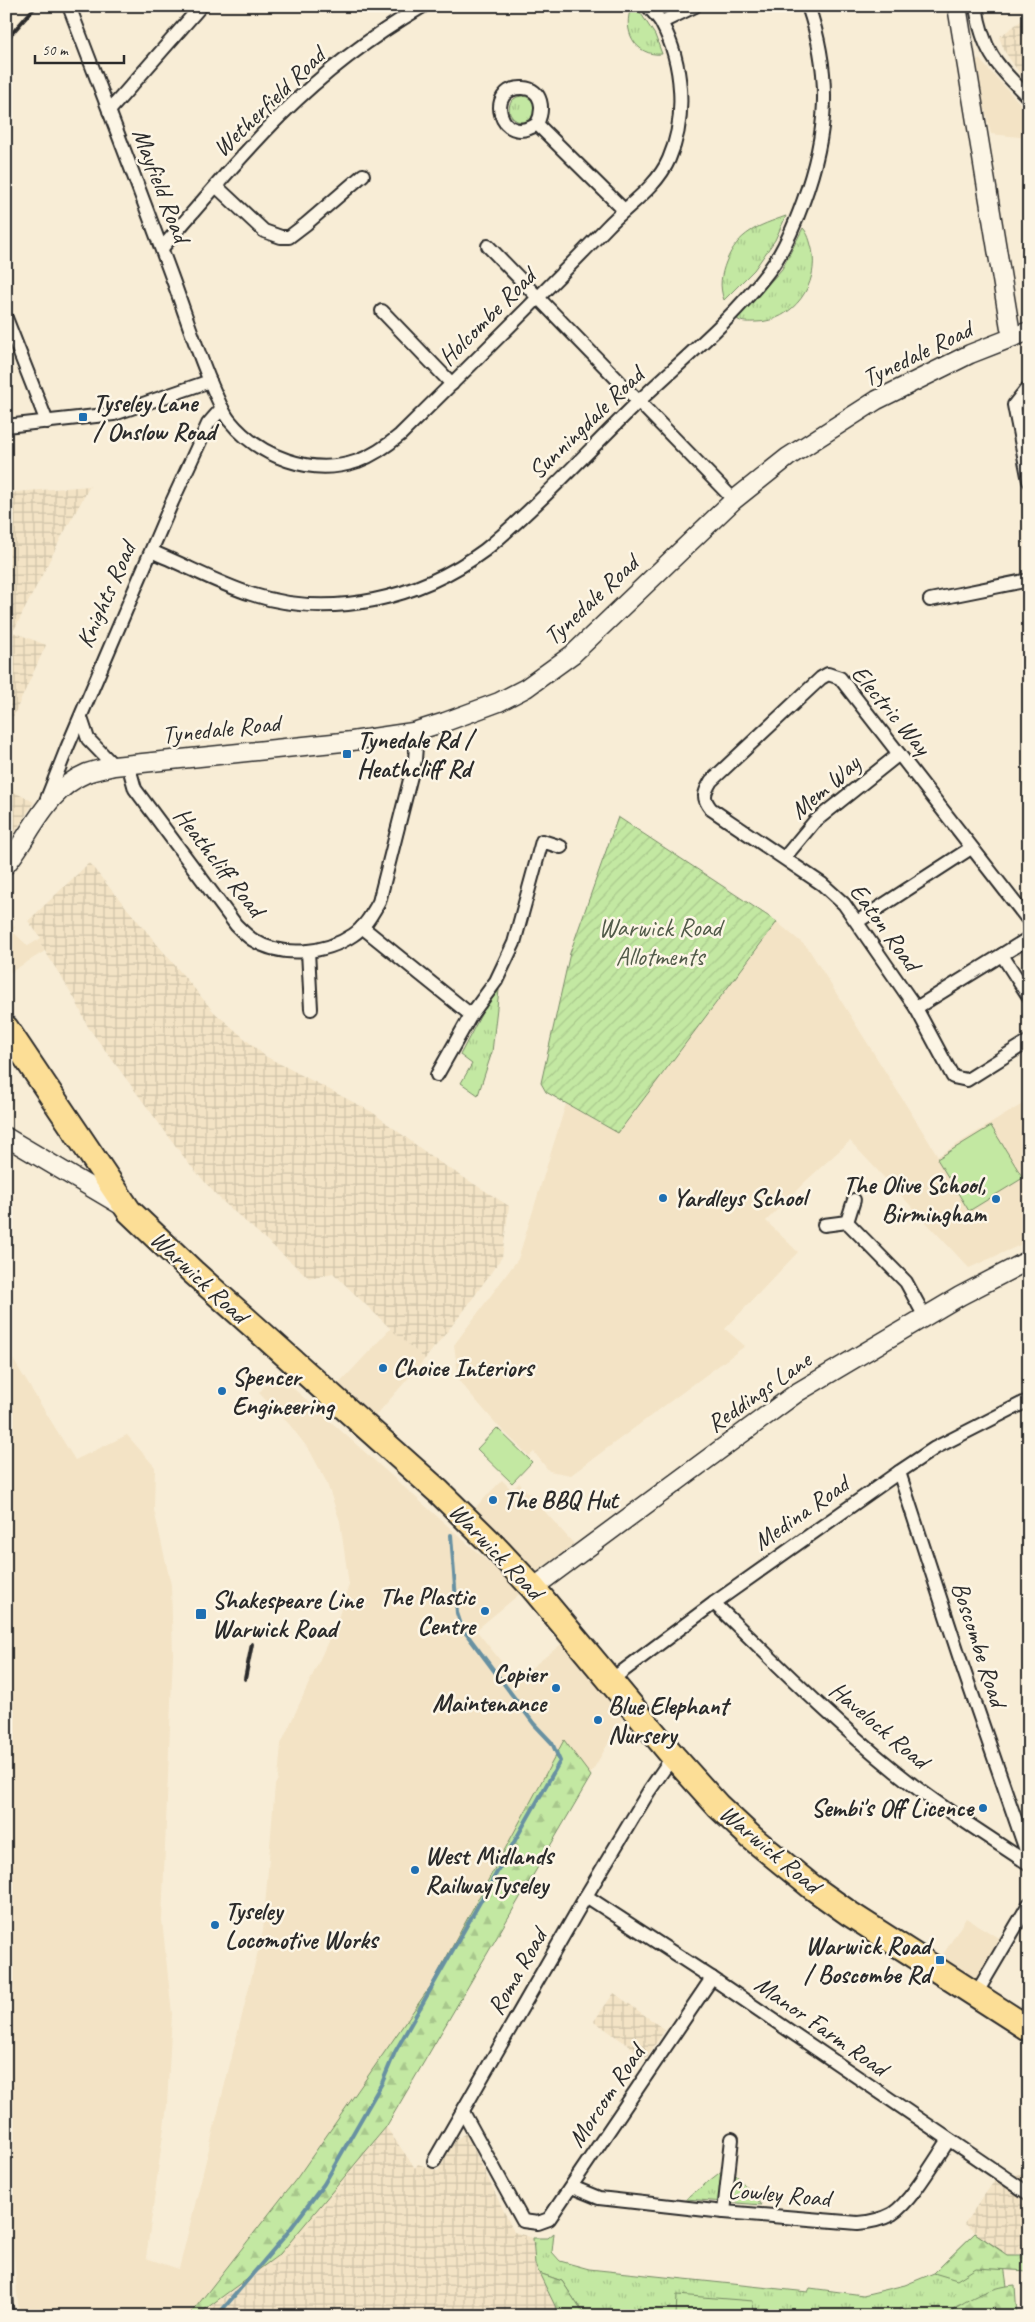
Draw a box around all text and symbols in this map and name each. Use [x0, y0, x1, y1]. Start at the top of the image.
scale bar [35, 32, 124, 64]
street label: Wetherfield Road [206, 38, 334, 164]
text: 50 m [42, 41, 69, 60]
street label: Mayfield Road [125, 124, 199, 250]
street label: Holcombe Road [431, 258, 546, 373]
street label: Tynedale Road [857, 312, 981, 394]
street label: Sunningdale Road [521, 357, 654, 486]
place label: Tyseley Lane / Onslow Road [93, 387, 220, 448]
marker: Tyseley Lane / Onslow Road [77, 411, 89, 423]
street label: Knights Road [69, 534, 145, 653]
street label: Tynedale Road [537, 545, 648, 652]
street label: Electric Way [844, 658, 940, 764]
street label: Tynedale Road [161, 706, 286, 751]
place label: Tynedale Rd / Heathcliff Rd [357, 724, 477, 785]
street label: Mem Way [783, 747, 868, 826]
marker: Tynedale Rd / Heathcliff Rd [341, 748, 353, 760]
street label: Heathcliff Road [166, 801, 274, 927]
street label: Eaton Road [842, 877, 930, 980]
park label: Warwick Road Allotments [599, 912, 726, 973]
place label: The Olive School, Birmingham [843, 1169, 988, 1230]
place label: Yardleys School [673, 1182, 811, 1214]
marker: Yardleys School [657, 1192, 669, 1204]
marker: The Olive School, Birmingham [990, 1193, 1002, 1205]
street label: Warwick Road [143, 1223, 258, 1333]
street label: Reddings Lane [700, 1343, 819, 1440]
place label: Choice Interiors [393, 1352, 535, 1384]
place label: Spencer Engineering [232, 1361, 336, 1422]
marker: Choice Interiors [377, 1362, 389, 1374]
marker: Spencer Engineering [216, 1385, 228, 1397]
street label: Medina Road [747, 1467, 858, 1558]
place label: The BBQ Hut [503, 1484, 620, 1516]
marker: The BBQ Hut [487, 1494, 499, 1506]
street label: Warwick Road [442, 1496, 553, 1609]
street label: Boscombe Road [944, 1578, 1015, 1714]
place label: The Plastic Centre [379, 1581, 477, 1642]
place label: Shakespeare Line Warwick Road [212, 1584, 365, 1645]
marker: The Plastic Centre [479, 1605, 491, 1617]
marker: Shakespeare Line Warwick Road [194, 1607, 208, 1621]
place label: Copier Maintenance [432, 1658, 549, 1719]
street label: Havelock Road [823, 1674, 939, 1779]
marker: Copier Maintenance [550, 1682, 562, 1694]
place label: Blue Elephant Nursery [608, 1690, 731, 1751]
marker: Blue Elephant Nursery [592, 1714, 604, 1726]
place label: Sembi's Off Licence [811, 1792, 975, 1824]
street label: Warwick Road [713, 1797, 831, 1903]
marker: Sembi's Off Licence [977, 1802, 989, 1814]
place label: West Midlands RailwayTyseley [425, 1840, 555, 1901]
marker: West Midlands RailwayTyseley [409, 1864, 421, 1876]
place label: Tyseley Locomotive Works [225, 1895, 380, 1956]
marker: Tyseley Locomotive Works [209, 1919, 221, 1931]
street label: Roma Road [480, 1920, 556, 2021]
place label: Warwick Road / Boscombe Rd [804, 1930, 935, 1991]
marker: Warwick Road / Boscombe Rd [934, 1954, 946, 1966]
street label: Manor Farm Road [748, 1968, 897, 2086]
street label: Morcom Road [560, 2035, 654, 2153]
street label: Cowley Road [726, 2174, 836, 2215]

